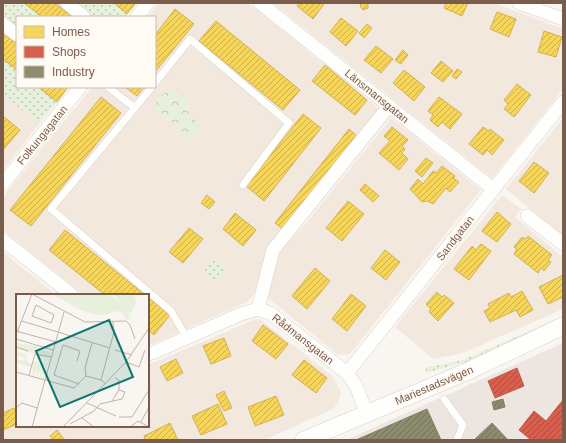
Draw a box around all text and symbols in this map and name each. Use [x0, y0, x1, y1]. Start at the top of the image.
legend [16, 16, 156, 88]
text: Homes [52, 25, 90, 39]
text: Shops [52, 45, 86, 59]
text: Industry [52, 65, 95, 79]
street label: Länsmansgatan [343, 67, 411, 125]
street label: Folkungagatan [14, 103, 70, 167]
street label: Sandgatan [434, 213, 476, 263]
inset map [16, 294, 149, 427]
street label: Rådmansgatan [270, 311, 336, 367]
street label: Mariestadsvägen [393, 363, 475, 407]

